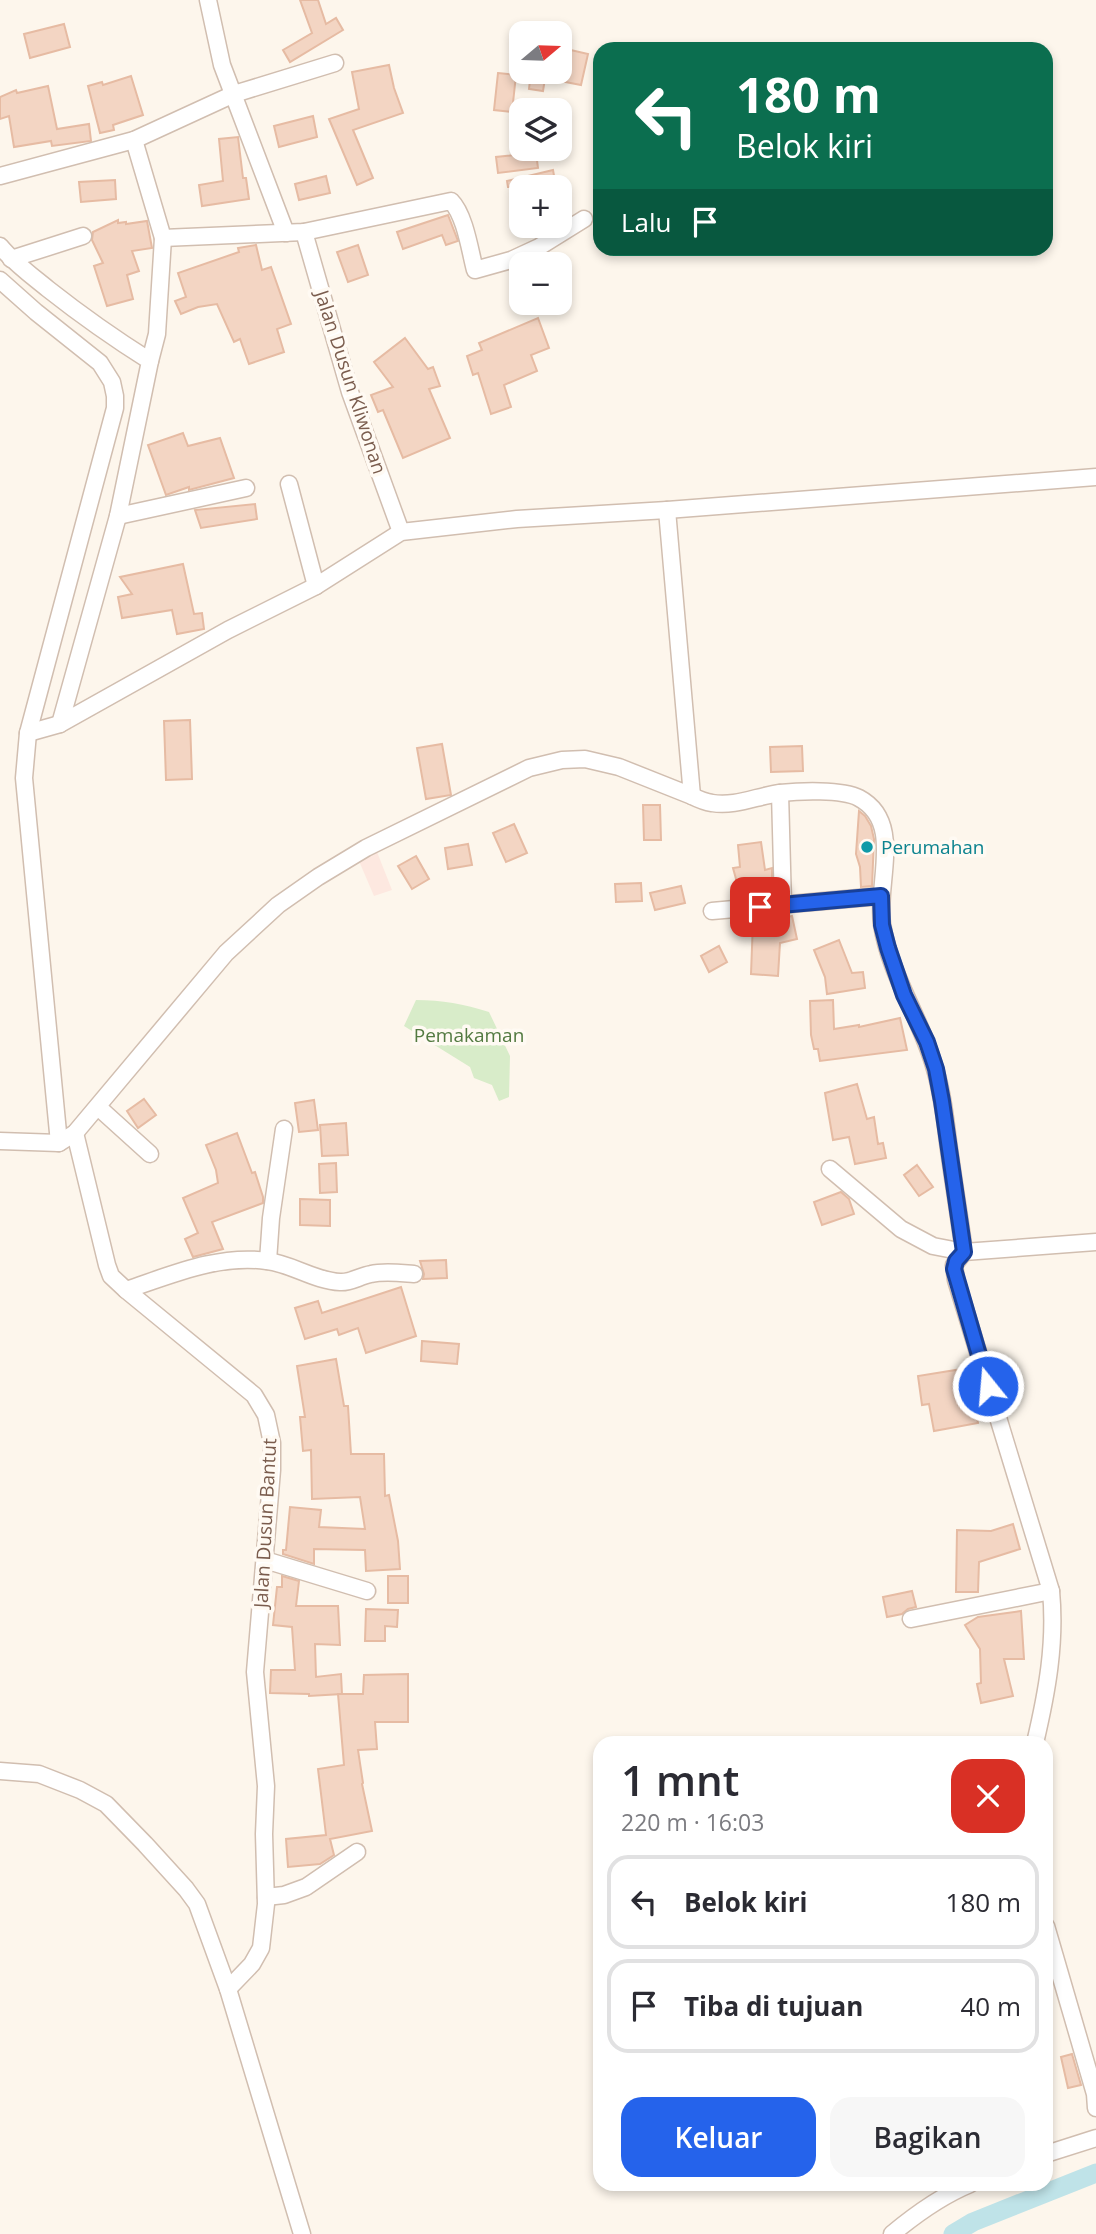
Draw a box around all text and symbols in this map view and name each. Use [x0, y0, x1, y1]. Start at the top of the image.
north arrow [509, 21, 572, 84]
map controls [509, 21, 572, 315]
text: 180 m [736, 61, 881, 127]
icon: left [621, 70, 712, 161]
button: layers [509, 98, 572, 161]
text: Belok kiri [736, 124, 873, 167]
button: + [509, 175, 572, 238]
icon: arrive [686, 203, 724, 241]
text: Lalu [621, 204, 672, 240]
button: − [509, 252, 572, 315]
street label: Jalan Dusun Kliwonan [308, 285, 393, 477]
place label: Perumahan [881, 834, 985, 860]
marker: Perumahan [859, 839, 875, 855]
pin [730, 877, 790, 937]
icon: arrive [741, 888, 779, 926]
park label: Pemakaman [414, 1022, 524, 1048]
position arrow [951, 1349, 1025, 1423]
street label: Jalan Dusun Bantut [247, 1437, 282, 1611]
text: 1 mnt [621, 1751, 739, 1808]
button: close [951, 1759, 1025, 1833]
text: 220 m · 16:03 [621, 1806, 764, 1838]
icon: left [625, 1883, 663, 1921]
text: Belok kiri [684, 1884, 808, 1920]
text: 180 m [946, 1884, 1021, 1920]
icon: arrive [625, 1987, 663, 2025]
text: Tiba di tujuan [684, 1988, 863, 2024]
text: 40 m [960, 1988, 1021, 2024]
button: Keluar [621, 2097, 816, 2177]
button: Bagikan [830, 2097, 1025, 2177]

